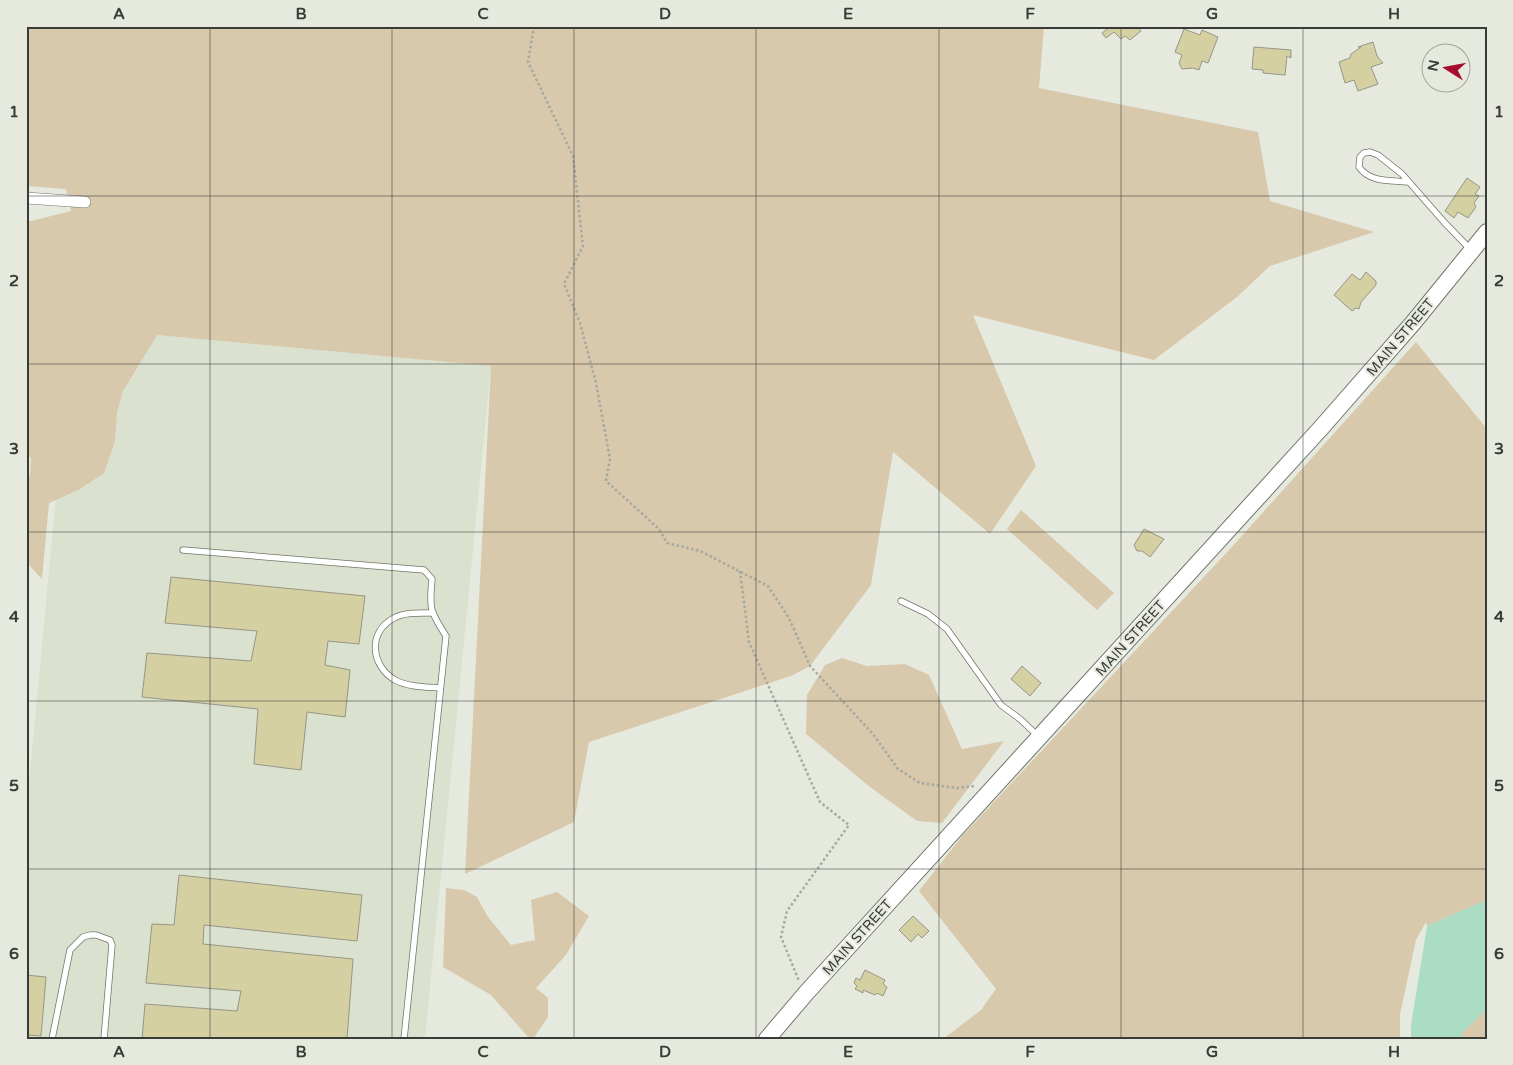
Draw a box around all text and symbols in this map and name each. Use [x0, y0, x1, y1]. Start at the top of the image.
text: A [113, 4, 125, 24]
text: B [295, 4, 307, 24]
text: C [477, 4, 489, 24]
text: D [659, 4, 671, 24]
text: E [843, 4, 853, 24]
text: F [1025, 4, 1035, 24]
text: G [1206, 4, 1218, 24]
text: H [1388, 4, 1400, 24]
north arrow [1420, 42, 1470, 92]
text: N [1424, 58, 1443, 73]
text: 1 [9, 102, 19, 122]
text: 1 [1494, 102, 1504, 122]
text: 2 [9, 271, 19, 291]
text: 2 [1494, 271, 1504, 291]
street label: MAIN STREET [1363, 295, 1438, 379]
text: 3 [9, 439, 19, 459]
text: 3 [1494, 439, 1504, 459]
street label: MAIN STREET [1092, 597, 1169, 680]
text: 4 [9, 607, 19, 627]
text: 4 [1494, 607, 1504, 627]
text: 5 [9, 776, 19, 796]
text: 5 [1494, 776, 1504, 796]
street label: MAIN STREET [819, 896, 896, 979]
text: 6 [9, 944, 19, 964]
text: 6 [1494, 944, 1504, 964]
text: A [113, 1042, 125, 1062]
text: B [295, 1042, 307, 1062]
text: C [477, 1042, 489, 1062]
text: D [659, 1042, 671, 1062]
text: E [843, 1042, 853, 1062]
text: F [1025, 1042, 1035, 1062]
text: G [1206, 1042, 1218, 1062]
text: H [1388, 1042, 1400, 1062]

